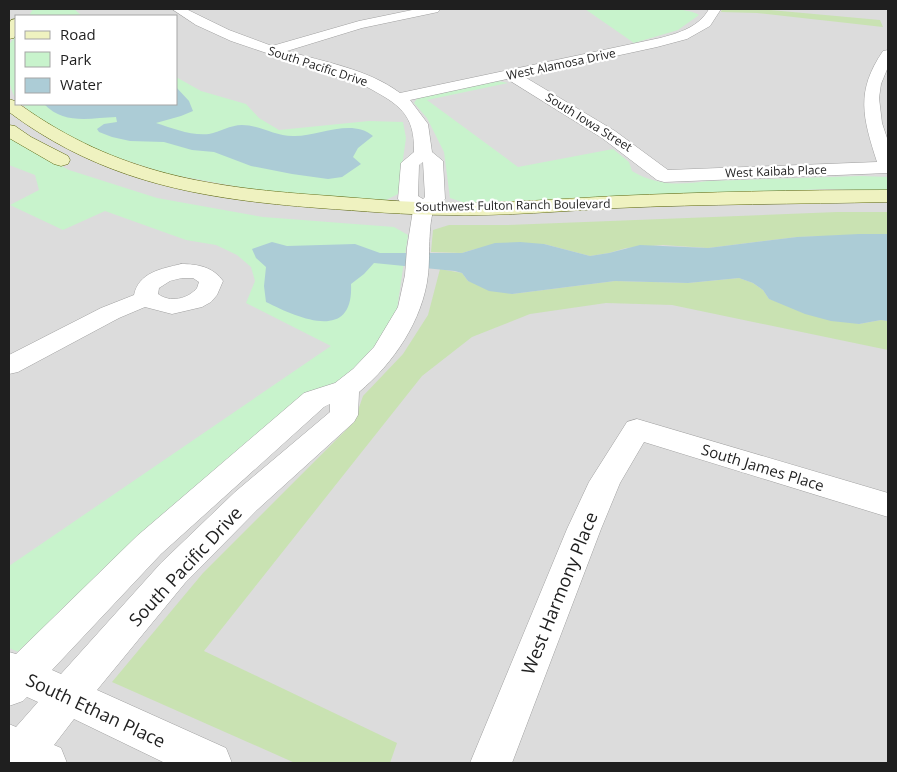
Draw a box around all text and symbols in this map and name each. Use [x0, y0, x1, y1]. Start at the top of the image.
legend [15, 15, 178, 105]
text: Road [60, 24, 96, 44]
street label: South Pacific Drive [266, 42, 370, 90]
street label: West Alamosa Drive [505, 44, 618, 84]
text: Park [60, 49, 91, 69]
text: Water [60, 74, 102, 94]
street label: South Iowa Street [542, 89, 636, 155]
street label: West Kaibab Place [725, 161, 827, 181]
street label: Southwest Fulton Ranch Boulevard [415, 195, 611, 215]
street label: South James Place [699, 439, 827, 495]
street label: South Pacific Drive [123, 501, 247, 631]
street label: West Harmony Place [515, 508, 603, 678]
street label: South Ethan Place [22, 667, 170, 753]

